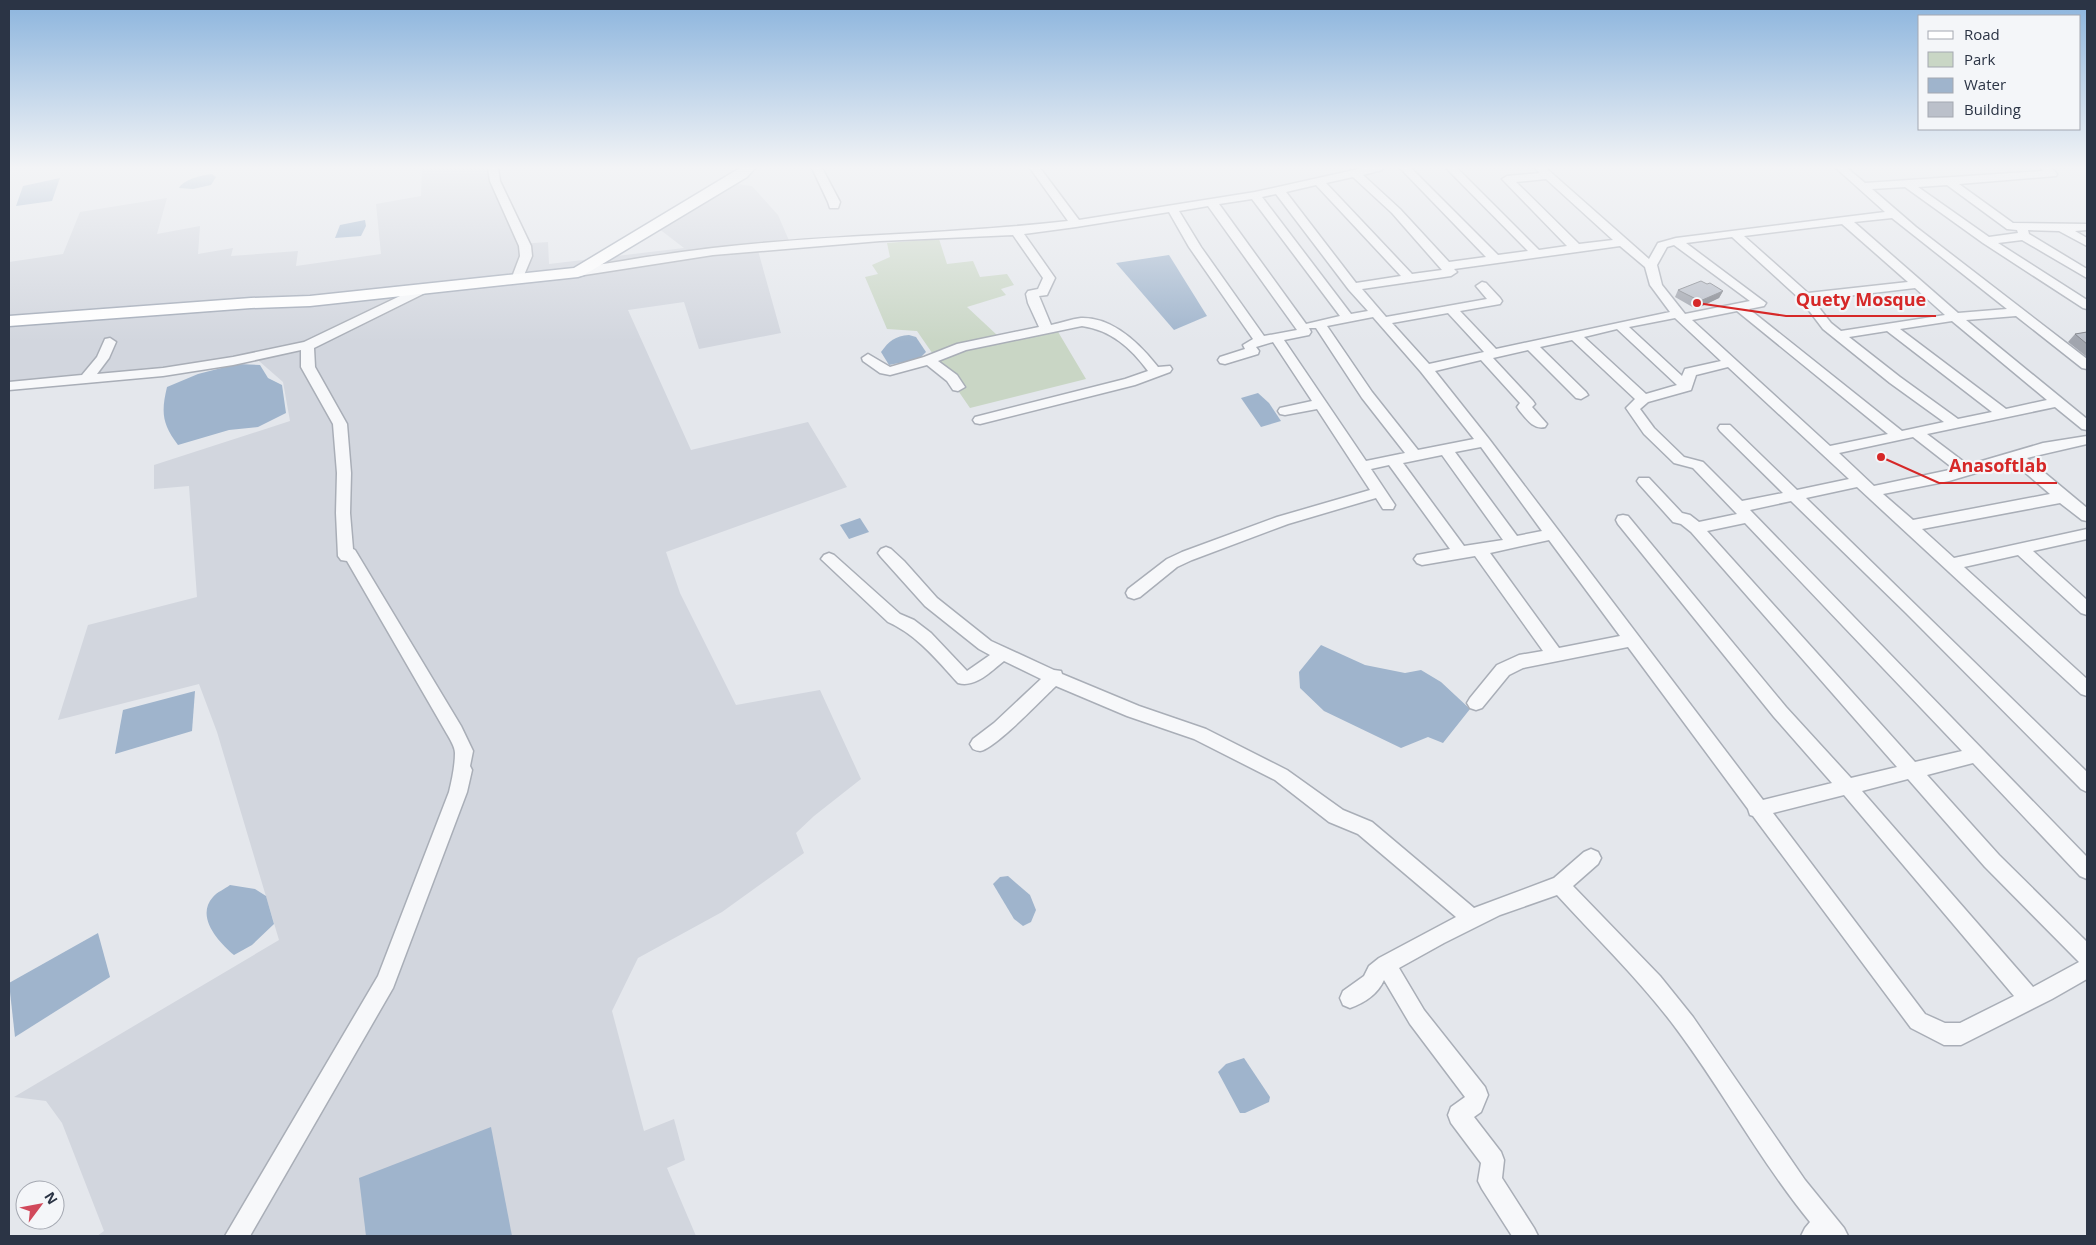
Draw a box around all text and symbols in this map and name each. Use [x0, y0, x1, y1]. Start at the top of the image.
legend [1918, 15, 2081, 130]
text: Road [1964, 24, 2000, 44]
text: Park [1964, 49, 1995, 69]
text: Water [1964, 74, 2006, 94]
text: Building [1964, 99, 2021, 119]
callout: Quety Mosque [1786, 283, 1936, 316]
text: Quety Mosque [1796, 287, 1926, 311]
callout: Anasoftlab [1939, 450, 2057, 483]
text: Anasoftlab [1949, 453, 2047, 477]
north arrow [15, 1180, 65, 1230]
text: N [40, 1188, 63, 1208]

